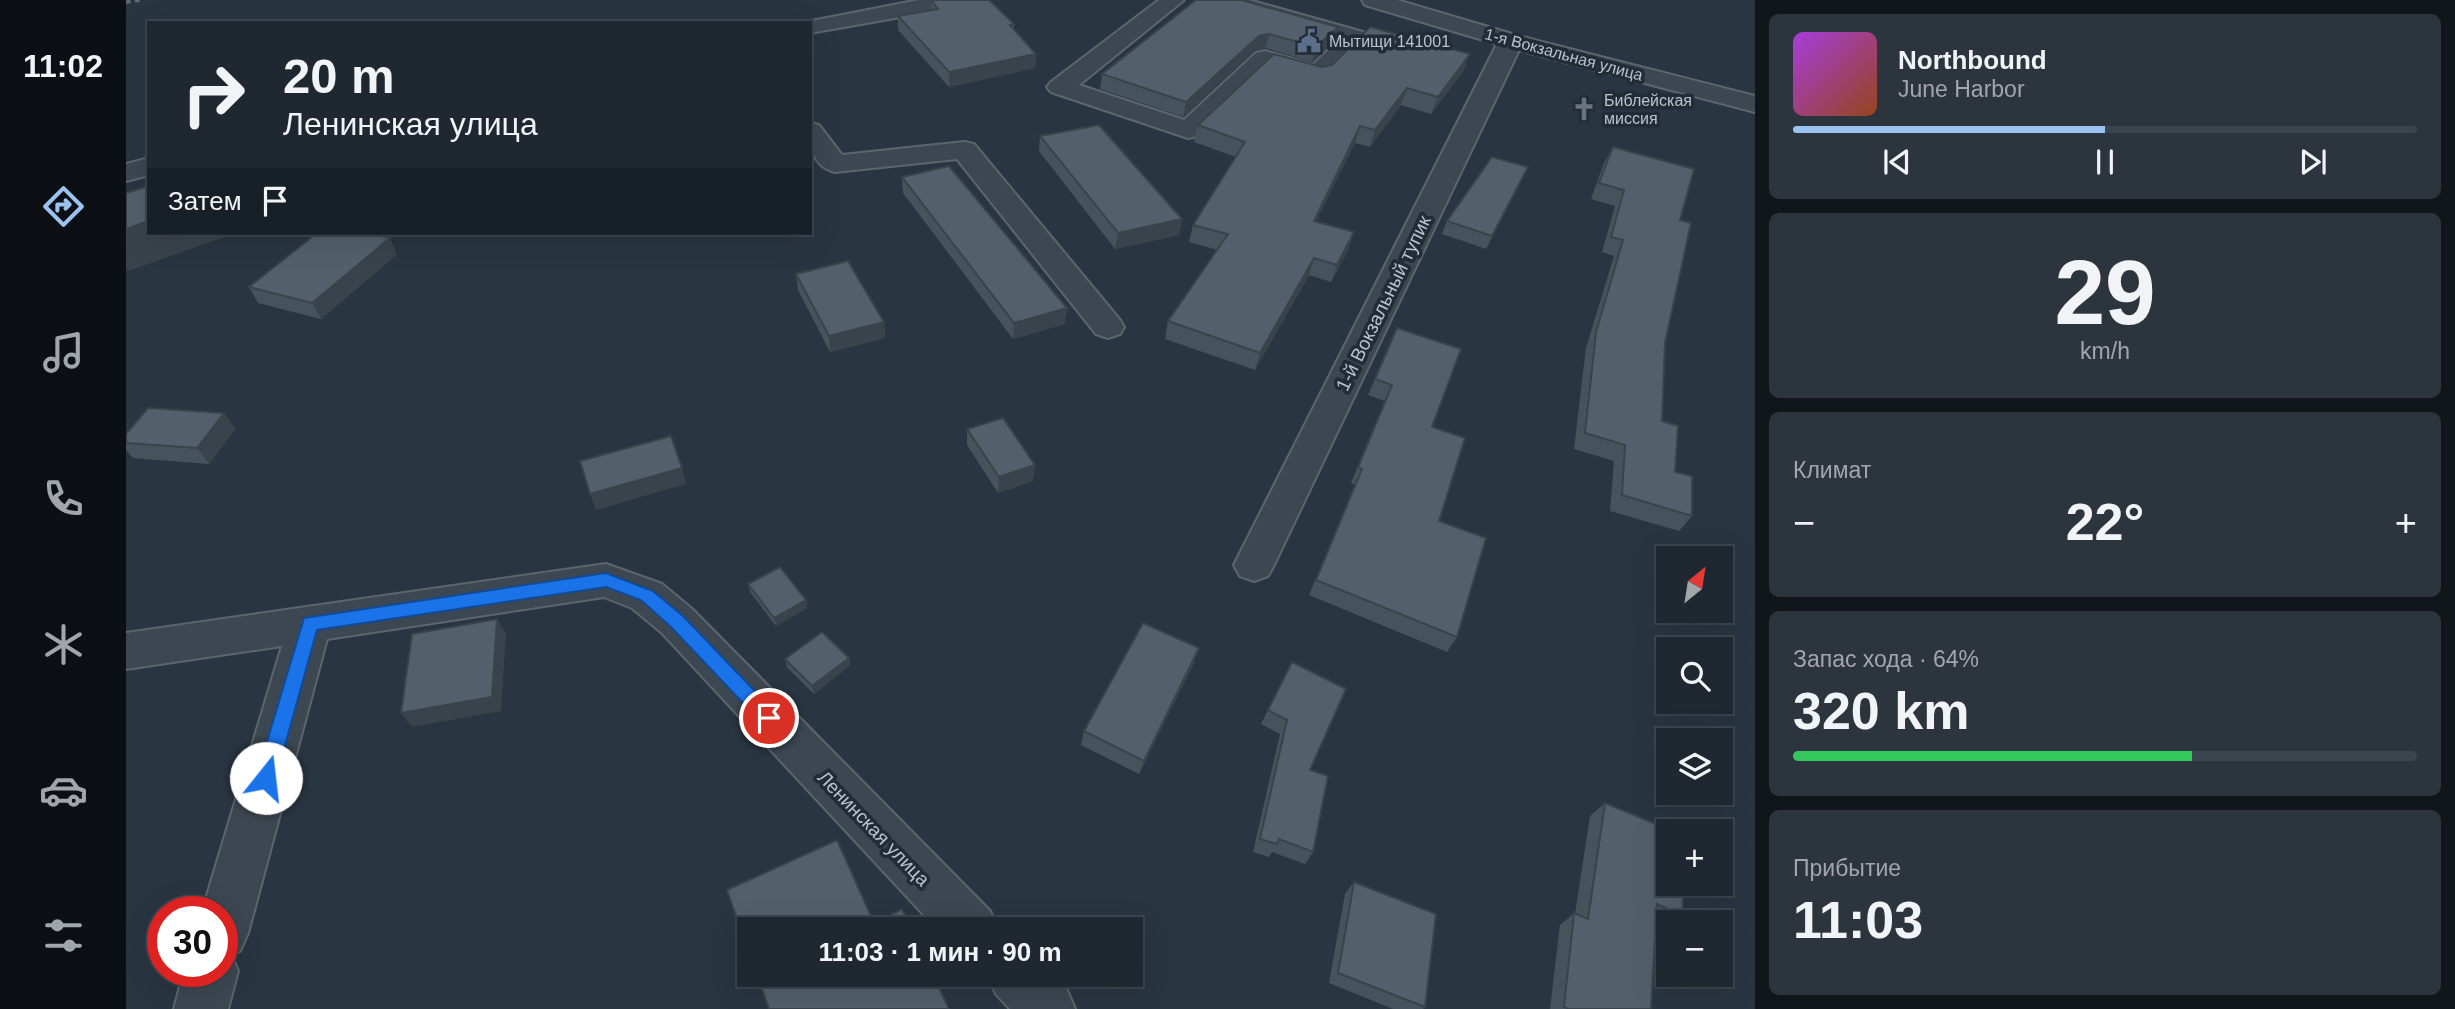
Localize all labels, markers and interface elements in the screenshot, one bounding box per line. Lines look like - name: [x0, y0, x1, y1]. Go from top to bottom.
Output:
- street label: 1-я Вокзальная улица: [1483, 25, 1645, 84]
- public building icon: Мытищи 141001: [1295, 27, 1323, 55]
- place label: Мытищи 141001: [1329, 33, 1450, 50]
- text: Northbound: [1898, 45, 2047, 75]
- text: 11:02: [23, 48, 103, 84]
- icon: right: [168, 49, 259, 140]
- text: 20 m: [283, 49, 395, 103]
- text: June Harbor: [1898, 76, 2025, 102]
- place label: Библейская миссия: [1604, 92, 1692, 127]
- church icon: Библейская миссия: [1570, 95, 1598, 123]
- text: Ленинская улица: [283, 106, 538, 142]
- icon: previous: [1878, 143, 1916, 181]
- icon: pause: [2086, 143, 2124, 181]
- icon: next: [2294, 143, 2332, 181]
- icon: directions: [39, 182, 88, 231]
- icon: arrive: [256, 182, 294, 220]
- text: Затем: [168, 186, 242, 216]
- street label: 1-й Вокзальный тупик: [1332, 212, 1435, 394]
- text: 29: [2054, 242, 2156, 343]
- icon: music: [39, 328, 88, 377]
- text: km/h: [2080, 338, 2130, 364]
- text: Климат: [1793, 457, 1871, 483]
- icon: phone: [39, 474, 88, 523]
- text: 22°: [2066, 493, 2144, 551]
- text: −: [1793, 502, 1815, 544]
- text: +: [2395, 502, 2417, 544]
- north arrow: [1656, 546, 1732, 623]
- map controls: [1656, 546, 1733, 987]
- icon: climate: [39, 620, 88, 669]
- button: search: [1656, 637, 1733, 714]
- text: Запас хода · 64%: [1793, 646, 1979, 672]
- text: 320 km: [1793, 682, 1969, 740]
- pin: [739, 688, 799, 748]
- icon: arrive: [750, 699, 788, 737]
- button: layers: [1656, 728, 1733, 805]
- position arrow: [229, 741, 303, 815]
- icon: car: [39, 766, 88, 815]
- street label: Ленинская улица: [814, 767, 934, 890]
- button: +: [1656, 819, 1733, 896]
- text: Прибытие: [1793, 855, 1901, 881]
- text: 11:03: [1793, 891, 1923, 949]
- speed limit sign: 30: [147, 896, 238, 987]
- button: −: [1656, 910, 1733, 987]
- icon: filters: [39, 911, 88, 960]
- text: 11:03 · 1 мин · 90 m: [818, 937, 1062, 967]

